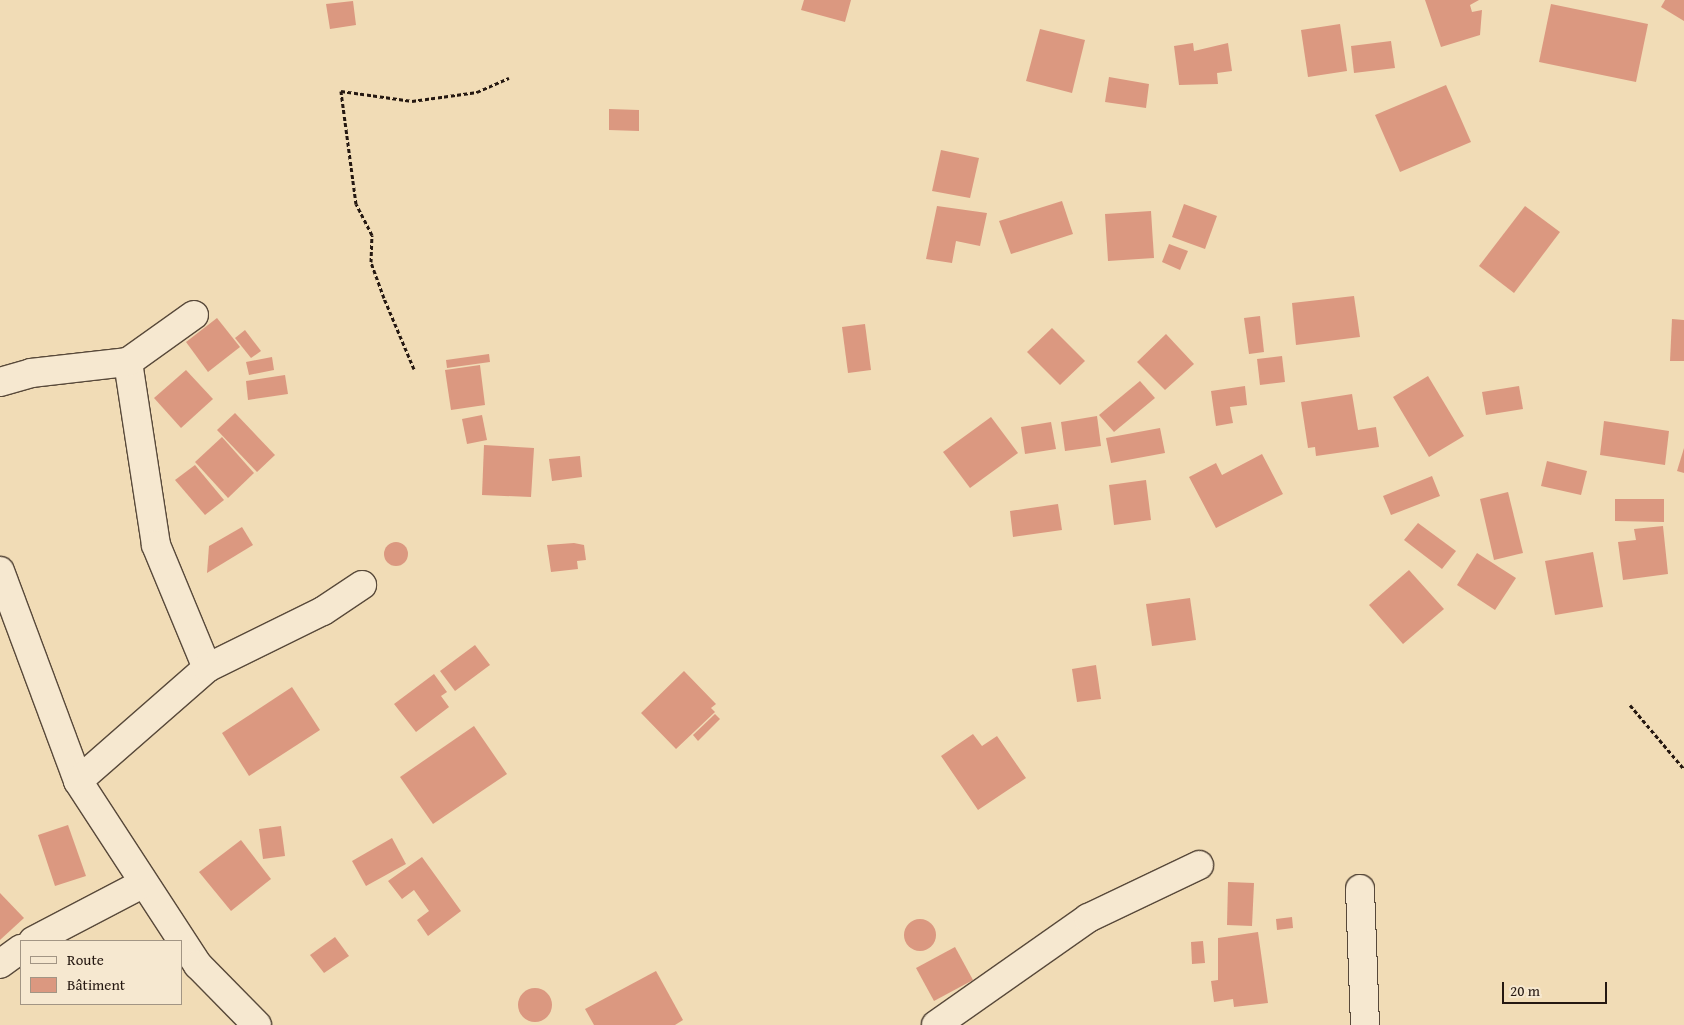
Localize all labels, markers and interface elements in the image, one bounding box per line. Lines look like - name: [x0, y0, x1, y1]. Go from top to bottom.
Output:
- legend: [20, 940, 182, 1005]
- text: Route: [67, 949, 104, 970]
- scale bar: [1504, 972, 1609, 1004]
- text: Bâtiment: [67, 974, 125, 995]
- text: 20 m: [1510, 980, 1540, 1001]

